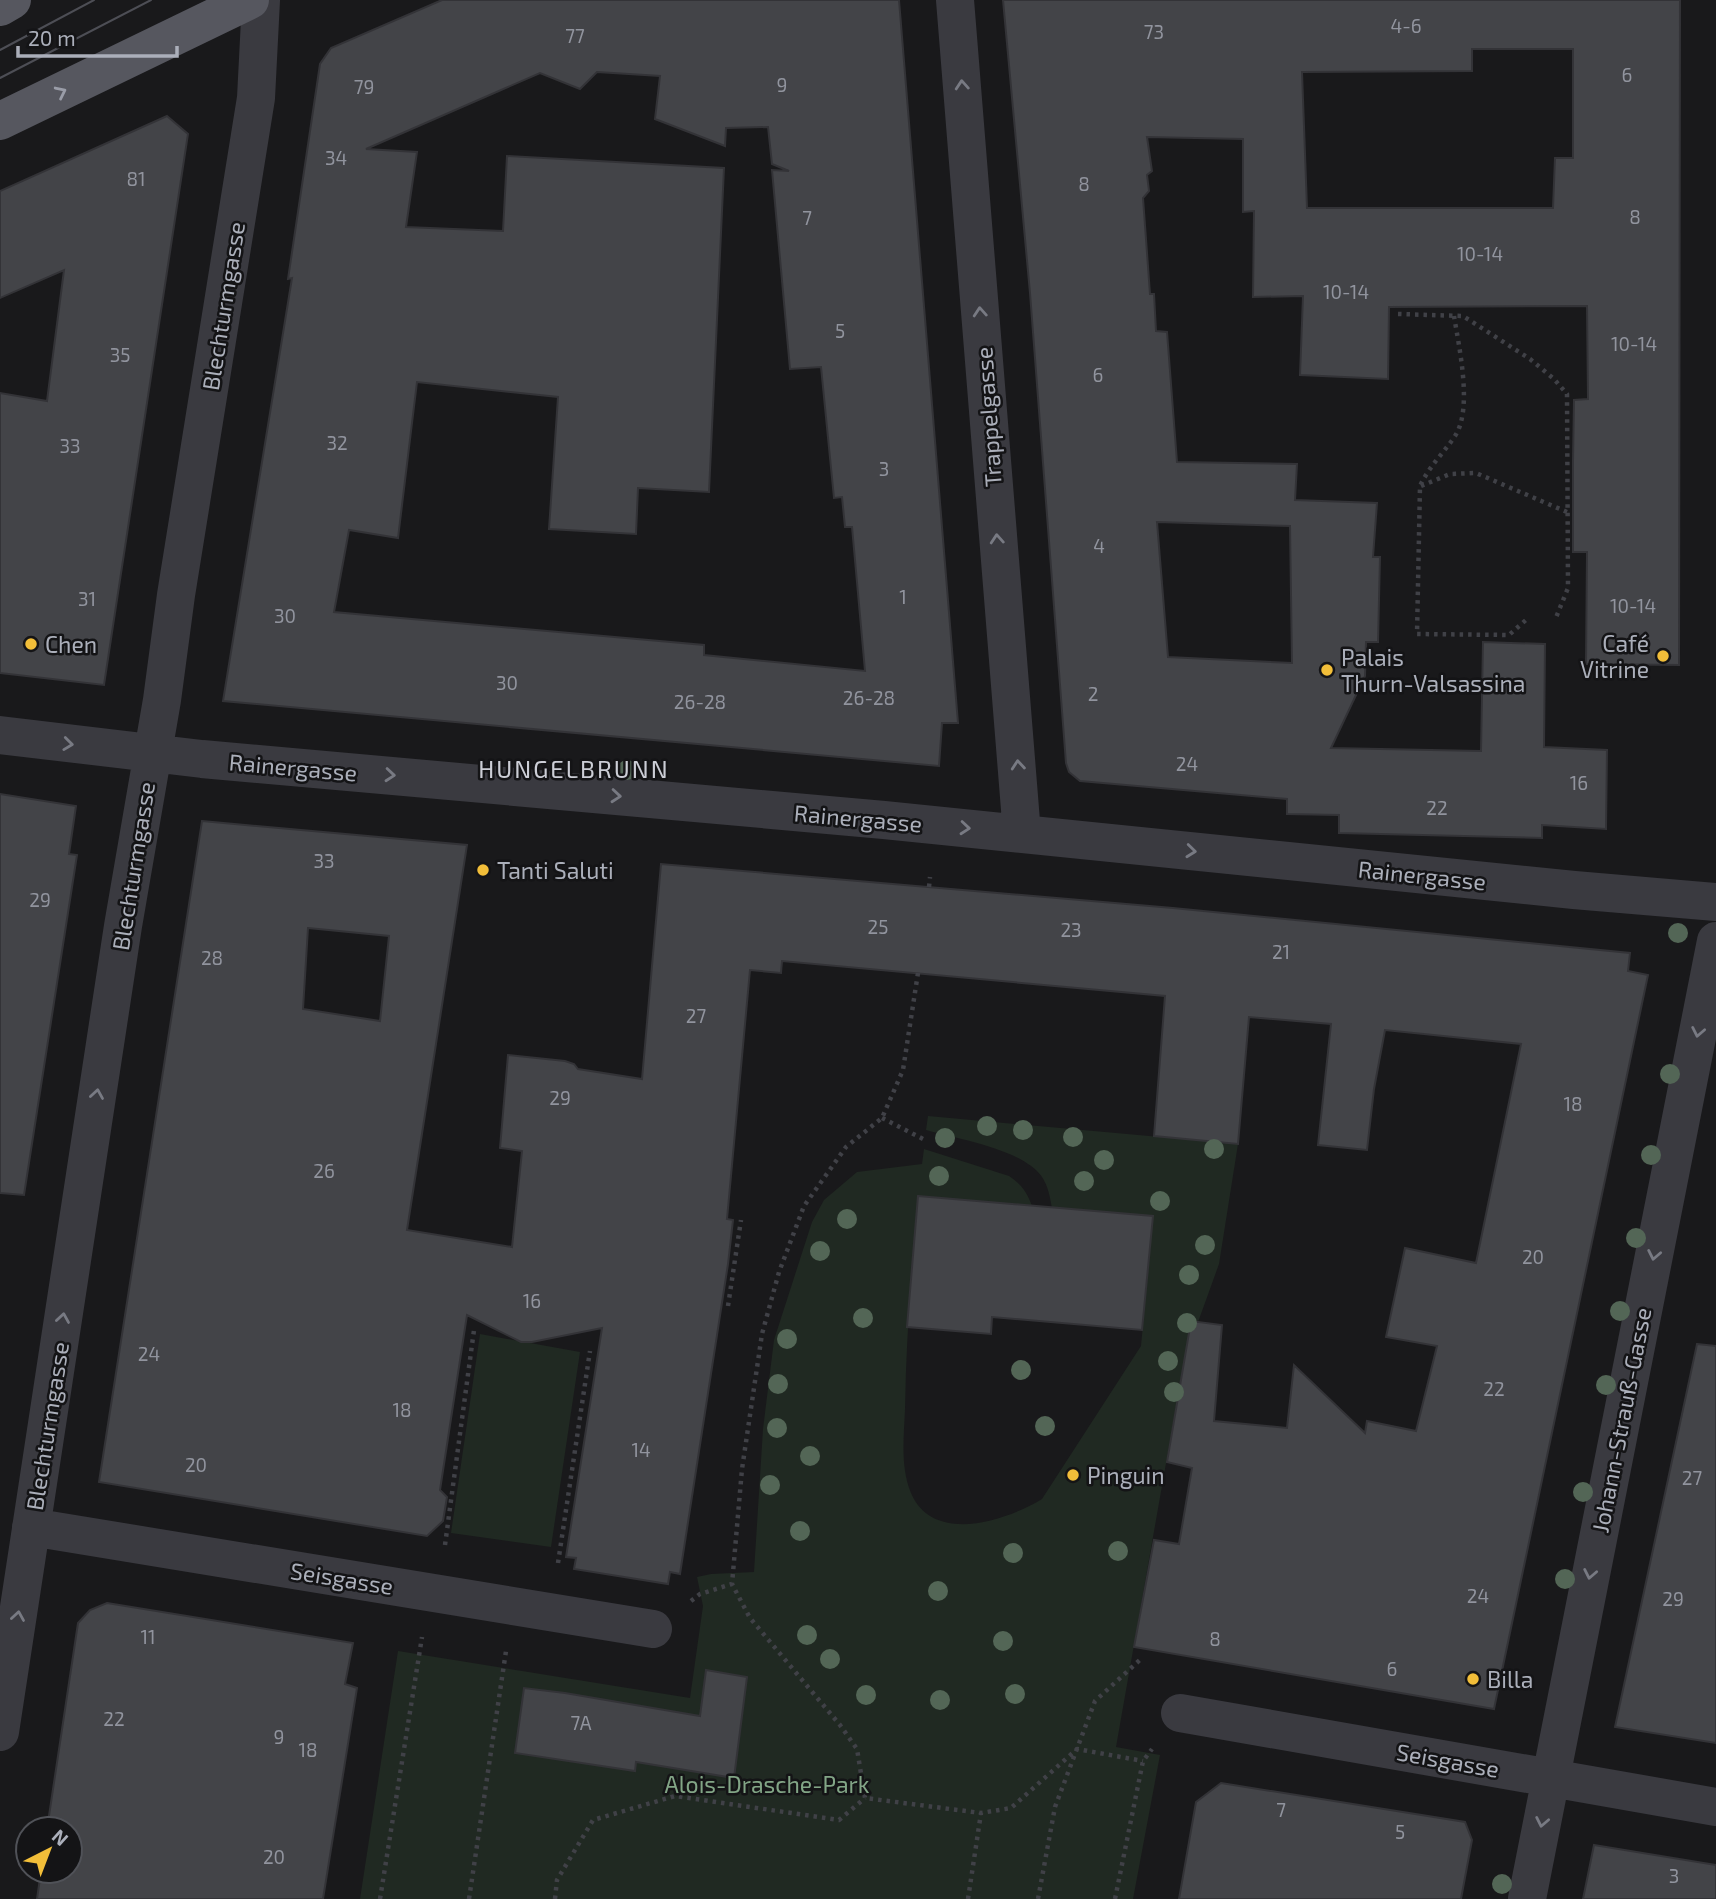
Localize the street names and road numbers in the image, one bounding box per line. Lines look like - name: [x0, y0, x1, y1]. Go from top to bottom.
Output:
- street label: Blechturmgasse: [196, 220, 250, 392]
- street label: Trappelgasse: [969, 346, 1007, 488]
- street label: Rainergasse: [228, 747, 358, 787]
- street label: Blechturmgasse: [106, 780, 160, 952]
- street label: Rainergasse: [793, 798, 923, 838]
- street label: Rainergasse: [1357, 854, 1487, 896]
- street label: Johann-Strauß-Gasse: [1585, 1305, 1657, 1535]
- street label: Blechturmgasse: [20, 1340, 74, 1512]
- street label: Seisgasse: [289, 1556, 395, 1600]
- street label: Seisgasse: [1394, 1737, 1502, 1783]

